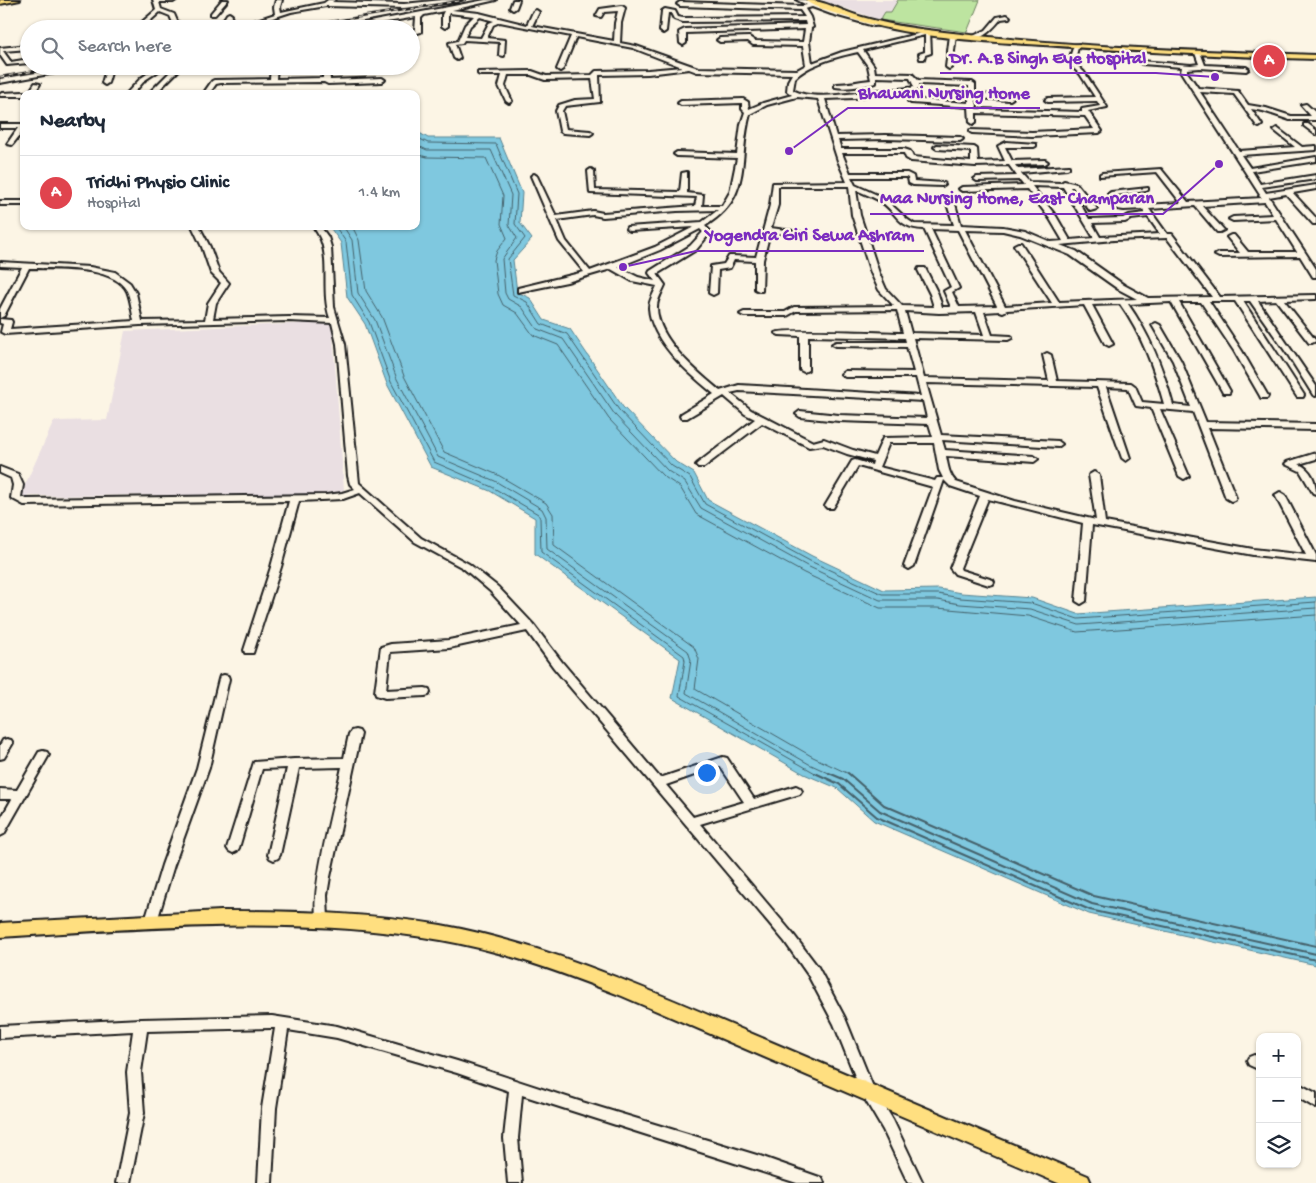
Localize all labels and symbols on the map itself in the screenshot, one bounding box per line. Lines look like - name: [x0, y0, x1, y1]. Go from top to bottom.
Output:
- callout: Dr. A.B Singh Eye Hospital: [940, 40, 1156, 73]
- pin: A: [1253, 42, 1285, 80]
- text: Dr. A.B Singh Eye Hospital: [948, 49, 1146, 70]
- callout: Bhawani Nursing Home: [848, 75, 1040, 108]
- text: Bhawani Nursing Home: [857, 84, 1030, 105]
- callout: Maa Nursing Home, East Champaran: [870, 181, 1163, 214]
- text: Maa Nursing Home, East Champaran: [880, 189, 1154, 210]
- callout: Yogendra Giri Sewa Ashram: [696, 218, 924, 251]
- text: Yogendra Giri Sewa Ashram: [704, 226, 915, 247]
- your location: [694, 760, 720, 786]

